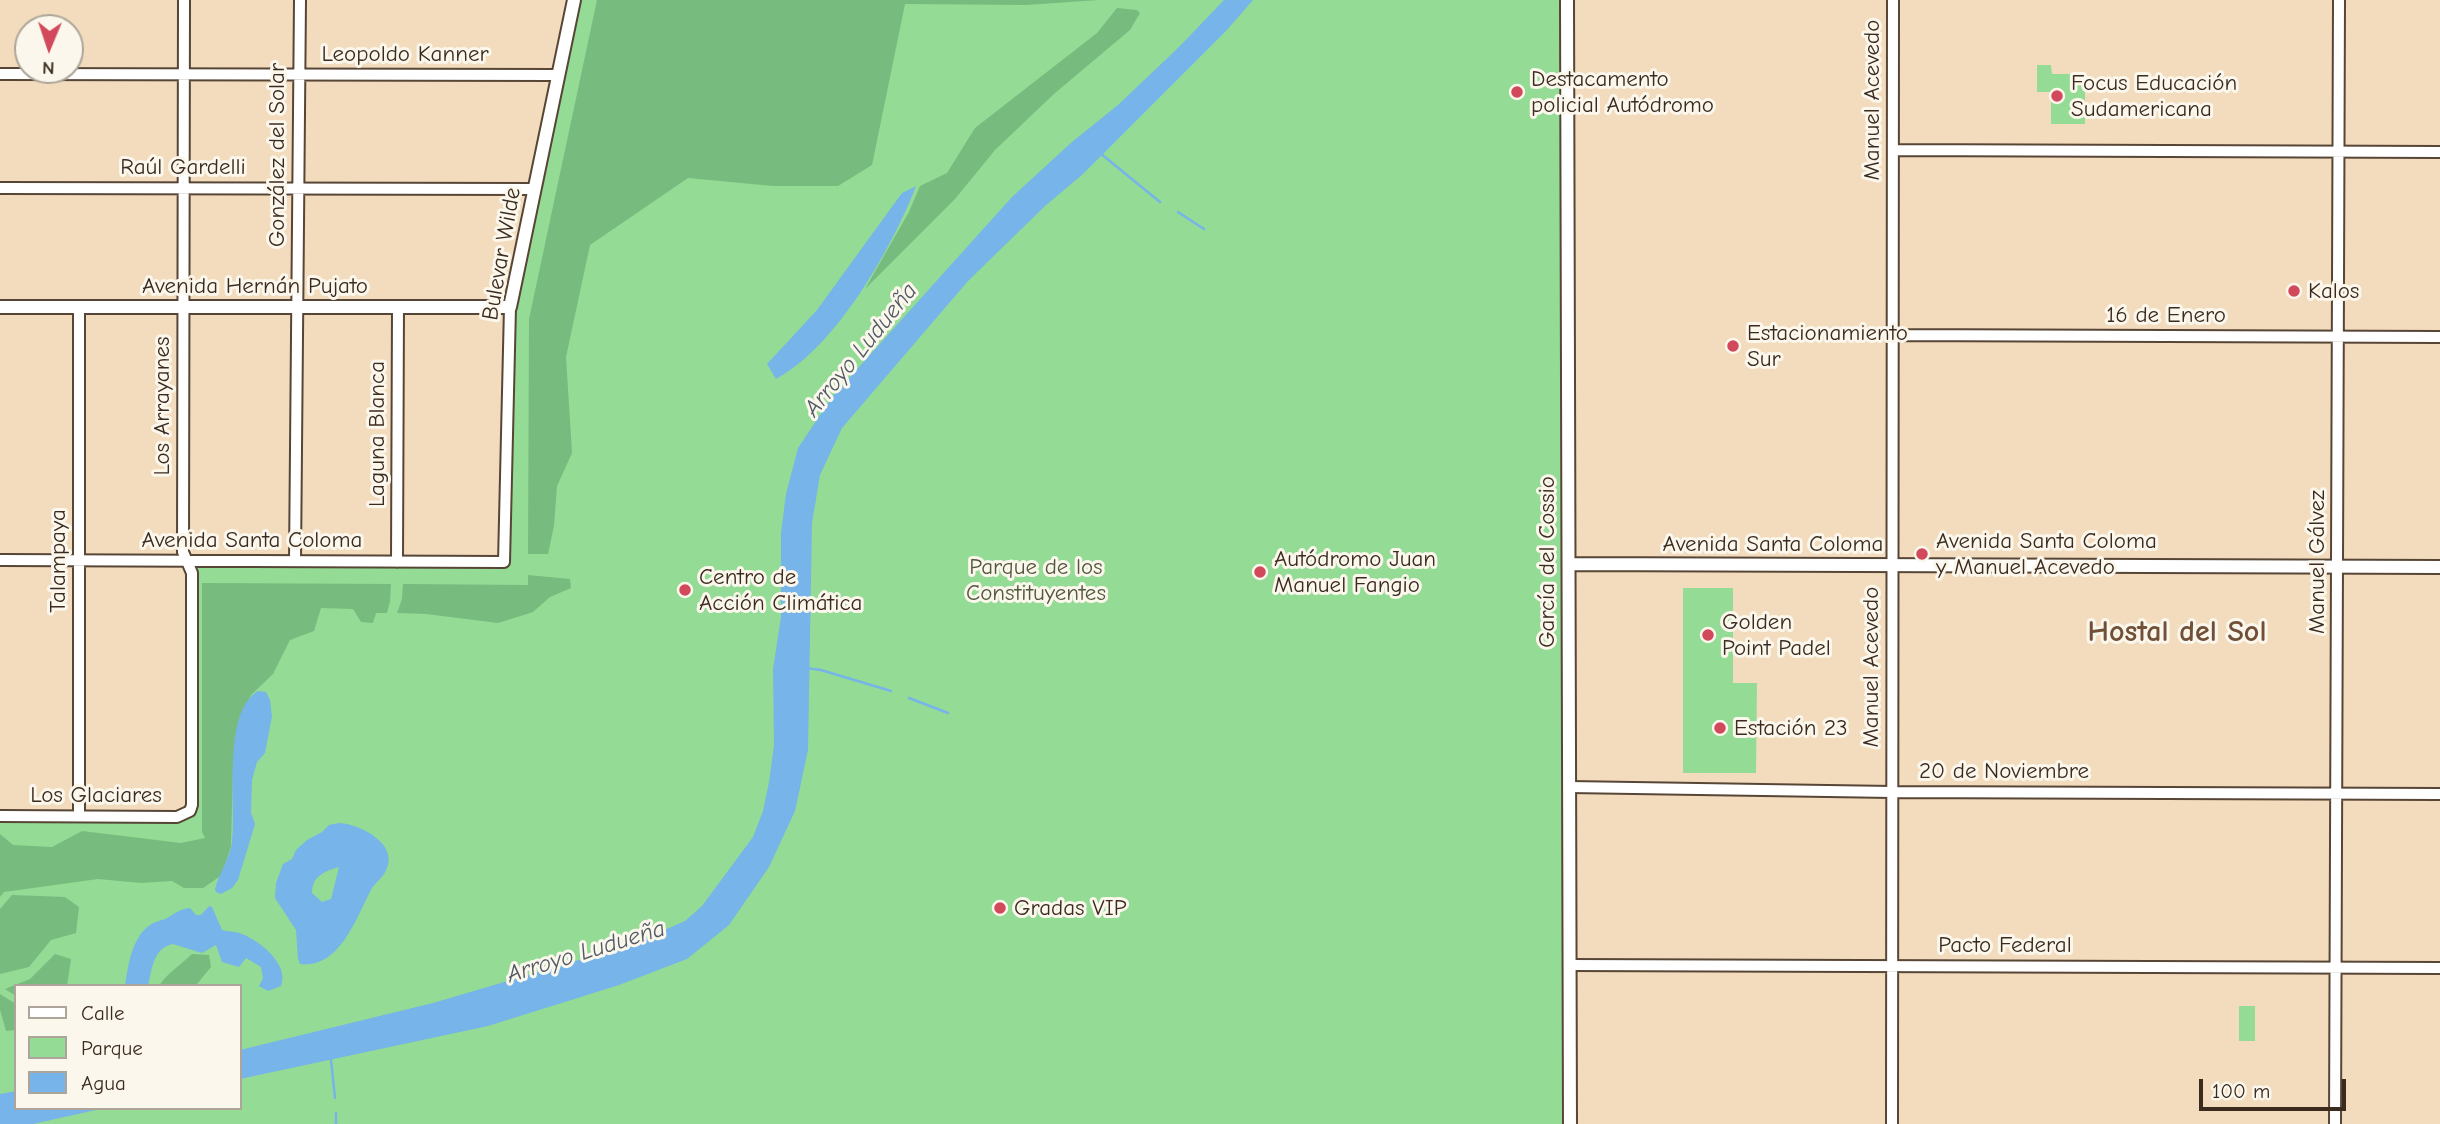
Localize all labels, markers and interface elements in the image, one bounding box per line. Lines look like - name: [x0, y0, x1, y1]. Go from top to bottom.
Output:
- north arrow: [14, 14, 84, 84]
- street label: Manuel Acevedo: [1858, 20, 1886, 180]
- street label: Leopoldo Kanner: [321, 40, 489, 68]
- text: N: [42, 57, 55, 79]
- street label: González del Solar: [263, 63, 291, 247]
- place label: Destacamento policial Autódromo: [1531, 65, 1714, 119]
- place label: Focus Educación Sudamericana: [2071, 69, 2237, 123]
- marker: Destacamento policial Autódromo: [1509, 84, 1525, 100]
- marker: Focus Educación Sudamericana: [2049, 88, 2065, 104]
- street label: Raúl Gardelli: [120, 153, 246, 181]
- street label: Bulevar Wilde: [477, 185, 527, 323]
- street label: Avenida Hernán Pujato: [142, 272, 368, 300]
- water label: Arroyo Ludueña: [798, 277, 924, 423]
- place label: Kalos: [2308, 277, 2359, 305]
- marker: Kalos: [2286, 283, 2302, 299]
- street label: 16 de Enero: [2106, 301, 2226, 329]
- place label: Estacionamiento Sur: [1747, 319, 1908, 373]
- street label: Los Arrayanes: [148, 336, 176, 476]
- marker: Estacionamiento Sur: [1725, 338, 1741, 354]
- street label: Laguna Blanca: [363, 361, 391, 507]
- street label: García del Cossio: [1533, 476, 1561, 648]
- street label: Manuel Gálvez: [2303, 490, 2331, 634]
- street label: Talampaya: [44, 509, 72, 613]
- street label: Avenida Santa Coloma: [142, 526, 362, 554]
- place label: Avenida Santa Coloma y Manuel Acevedo: [1936, 527, 2157, 581]
- street label: Avenida Santa Coloma: [1663, 530, 1883, 558]
- place label: Autódromo Juan Manuel Fangio: [1274, 545, 1436, 599]
- marker: Avenida Santa Coloma y Manuel Acevedo: [1914, 546, 1930, 562]
- park label: Parque de los Constituyentes: [966, 553, 1106, 607]
- place label: Centro de Acción Climática: [699, 563, 862, 617]
- marker: Autódromo Juan Manuel Fangio: [1252, 564, 1268, 580]
- marker: Centro de Acción Climática: [677, 582, 693, 598]
- street label: Manuel Acevedo: [1857, 587, 1885, 747]
- place label: Golden Point Padel: [1722, 608, 1831, 662]
- district label: Hostal del Sol: [2088, 615, 2266, 651]
- marker: Golden Point Padel: [1700, 627, 1716, 643]
- place label: Estación 23: [1734, 714, 1848, 742]
- marker: Estación 23: [1712, 720, 1728, 736]
- street label: 20 de Noviembre: [1919, 757, 2089, 785]
- street label: Los Glaciares: [30, 781, 162, 809]
- place label: Gradas VIP: [1014, 894, 1127, 922]
- marker: Gradas VIP: [992, 900, 1008, 916]
- water label: Arroyo Ludueña: [503, 914, 669, 990]
- street label: Pacto Federal: [1938, 931, 2072, 959]
- legend: [14, 984, 242, 1110]
- text: Calle: [81, 1001, 124, 1025]
- text: Parque: [81, 1036, 143, 1060]
- scale bar: [2202, 1064, 2349, 1108]
- text: Agua: [81, 1071, 126, 1095]
- text: 100 m: [2212, 1079, 2270, 1103]

